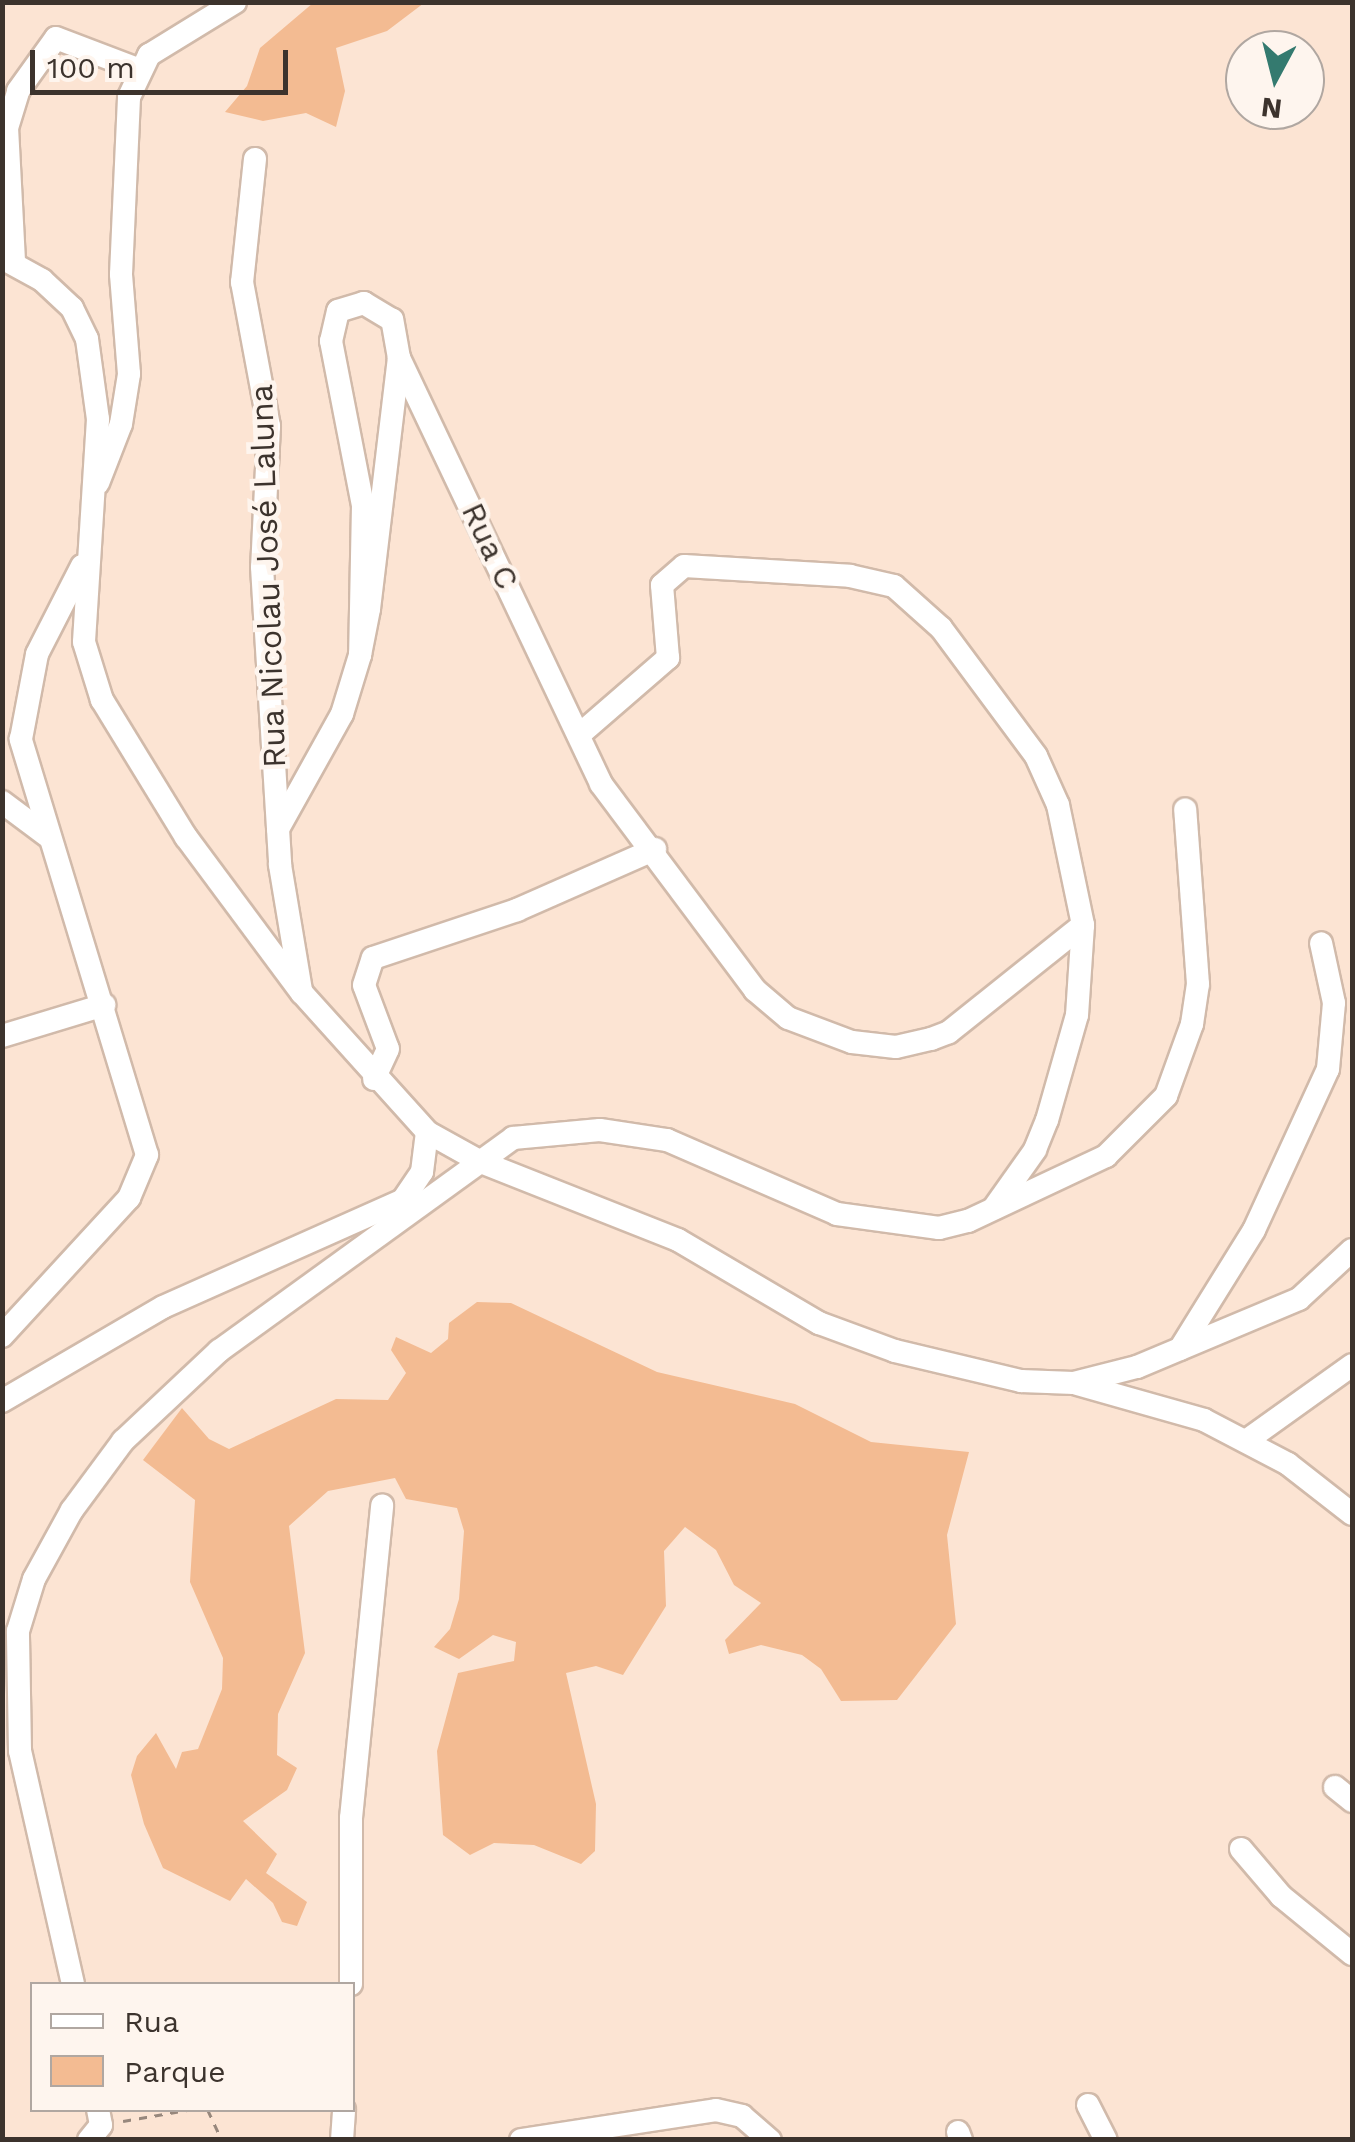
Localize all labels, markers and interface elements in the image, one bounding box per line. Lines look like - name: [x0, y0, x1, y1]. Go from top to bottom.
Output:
- scale bar: [35, 30, 292, 92]
- north arrow: [1225, 30, 1325, 130]
- text: 100 m: [47, 50, 135, 85]
- text: N: [1259, 91, 1284, 126]
- street label: Rua Nicolau José Laluna: [242, 383, 294, 769]
- street label: Rua C: [453, 496, 527, 596]
- legend: [30, 1982, 355, 2112]
- text: Rua: [124, 2004, 179, 2039]
- text: Parque: [124, 2054, 226, 2089]

